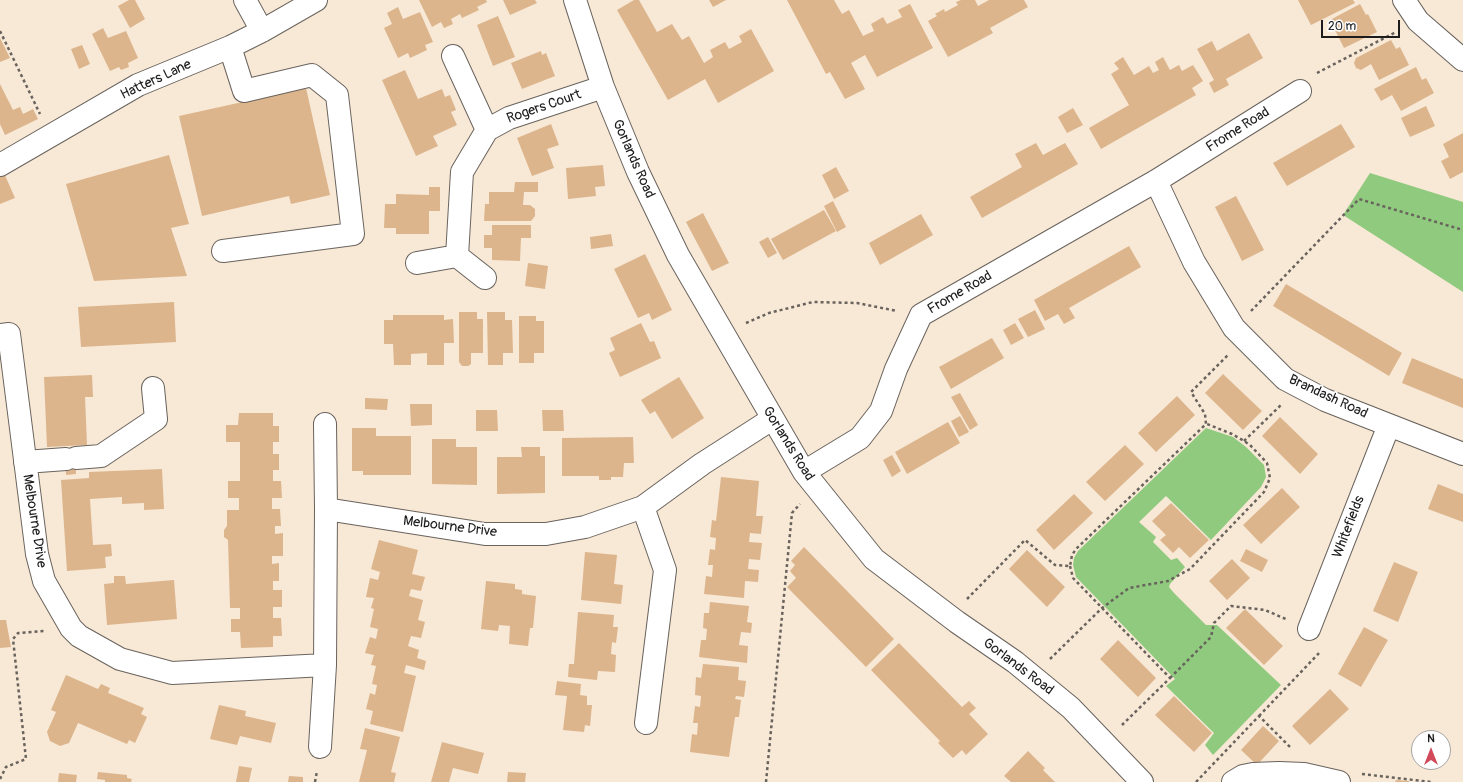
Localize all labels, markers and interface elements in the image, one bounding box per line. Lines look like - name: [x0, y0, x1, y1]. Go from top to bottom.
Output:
- scale bar: [1323, 12, 1402, 38]
- text: 20 m: [1328, 19, 1356, 34]
- street label: Hatters Lane: [118, 56, 194, 104]
- street label: Rogers Court: [505, 86, 583, 128]
- street label: Frome Road: [1203, 104, 1273, 156]
- street label: Gorlands Road: [608, 117, 658, 201]
- street label: Frome Road: [925, 268, 995, 318]
- street label: Brandash Road: [1286, 371, 1370, 423]
- street label: Gorlands Road: [759, 404, 817, 484]
- street label: Melbourne Drive: [18, 473, 50, 569]
- street label: Whitefields: [1329, 494, 1369, 560]
- street label: Melbourne Drive: [402, 513, 498, 541]
- street label: Gorlands Road: [979, 635, 1057, 699]
- north arrow: [1411, 730, 1451, 770]
- text: N: [1427, 732, 1435, 745]

